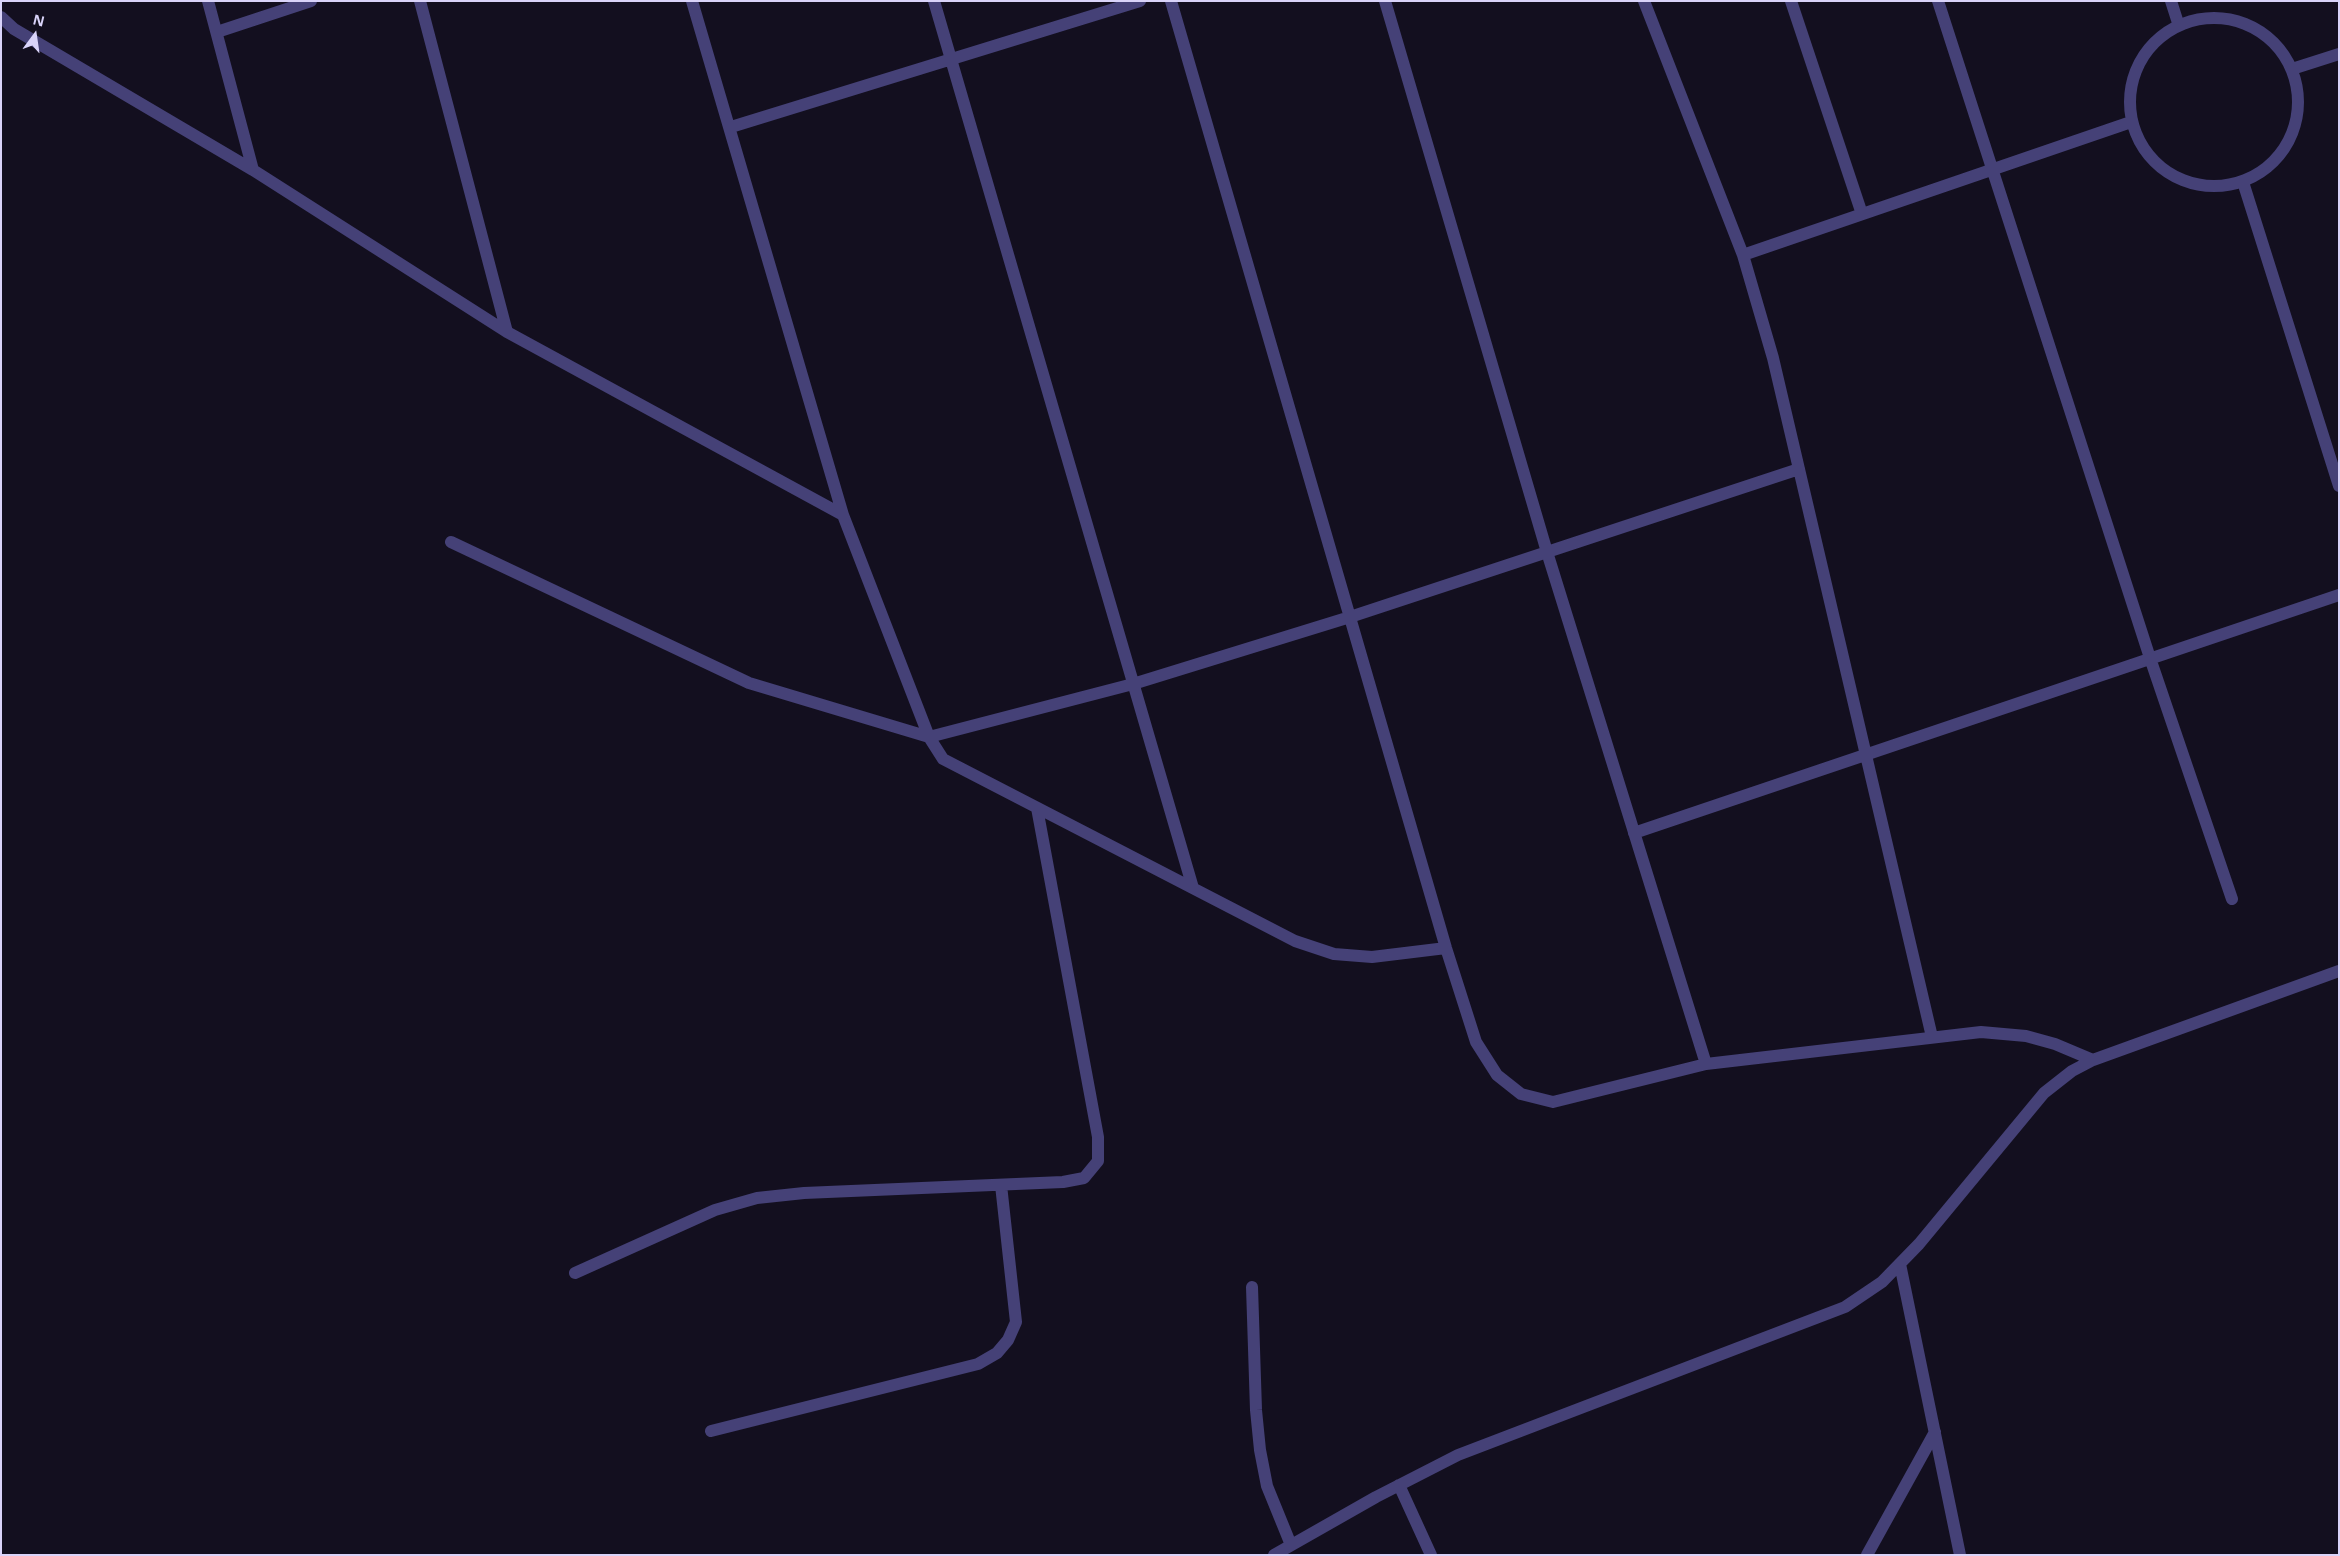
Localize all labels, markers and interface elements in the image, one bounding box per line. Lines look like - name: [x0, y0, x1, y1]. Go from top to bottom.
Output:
- text: N: [31, 9, 47, 31]
- north arrow: [10, 10, 60, 60]

